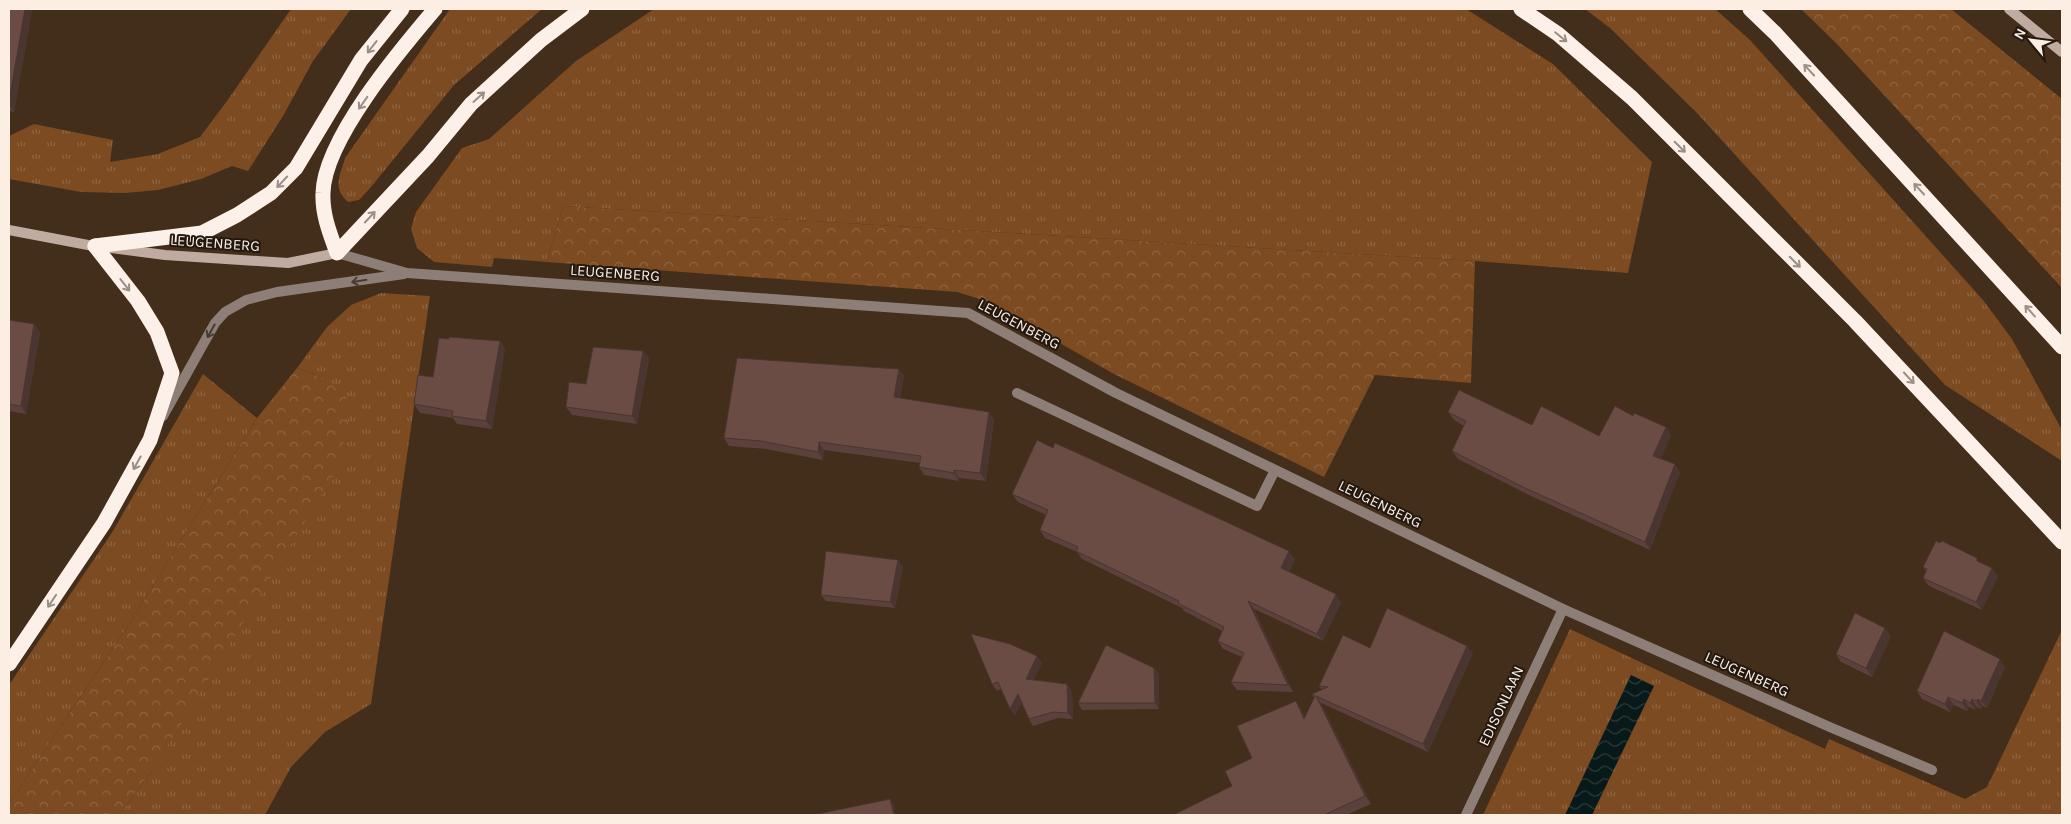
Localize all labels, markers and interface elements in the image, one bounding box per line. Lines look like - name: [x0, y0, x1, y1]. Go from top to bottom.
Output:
- north arrow: [2006, 15, 2056, 65]
- text: N: [2010, 25, 2030, 42]
- one-way arrow: [1554, 31, 1567, 42]
- one-way arrow: [366, 40, 377, 53]
- one-way arrow: [1803, 64, 1815, 76]
- one-way arrow: [473, 91, 486, 103]
- one-way arrow: [358, 96, 368, 110]
- one-way arrow: [1674, 141, 1686, 153]
- one-way arrow: [276, 176, 288, 188]
- one-way arrow: [1913, 183, 1925, 196]
- one-way arrow: [364, 211, 376, 224]
- street label: LEUGENBERG: [169, 231, 261, 255]
- one-way arrow: [1789, 256, 1802, 268]
- street label: LEUGENBERG: [569, 261, 661, 285]
- one-way arrow: [352, 276, 368, 286]
- one-way arrow: [120, 278, 131, 291]
- street label: LEUGENBERG: [975, 295, 1063, 353]
- one-way arrow: [2024, 305, 2035, 318]
- one-way arrow: [206, 323, 215, 338]
- one-way arrow: [1903, 372, 1915, 385]
- one-way arrow: [132, 455, 142, 470]
- street label: LEUGENBERG: [1336, 476, 1424, 532]
- one-way arrow: [46, 593, 56, 607]
- street label: LEUGENBERG: [1702, 647, 1792, 701]
- street label: EDISONLAAN: [1475, 663, 1527, 749]

